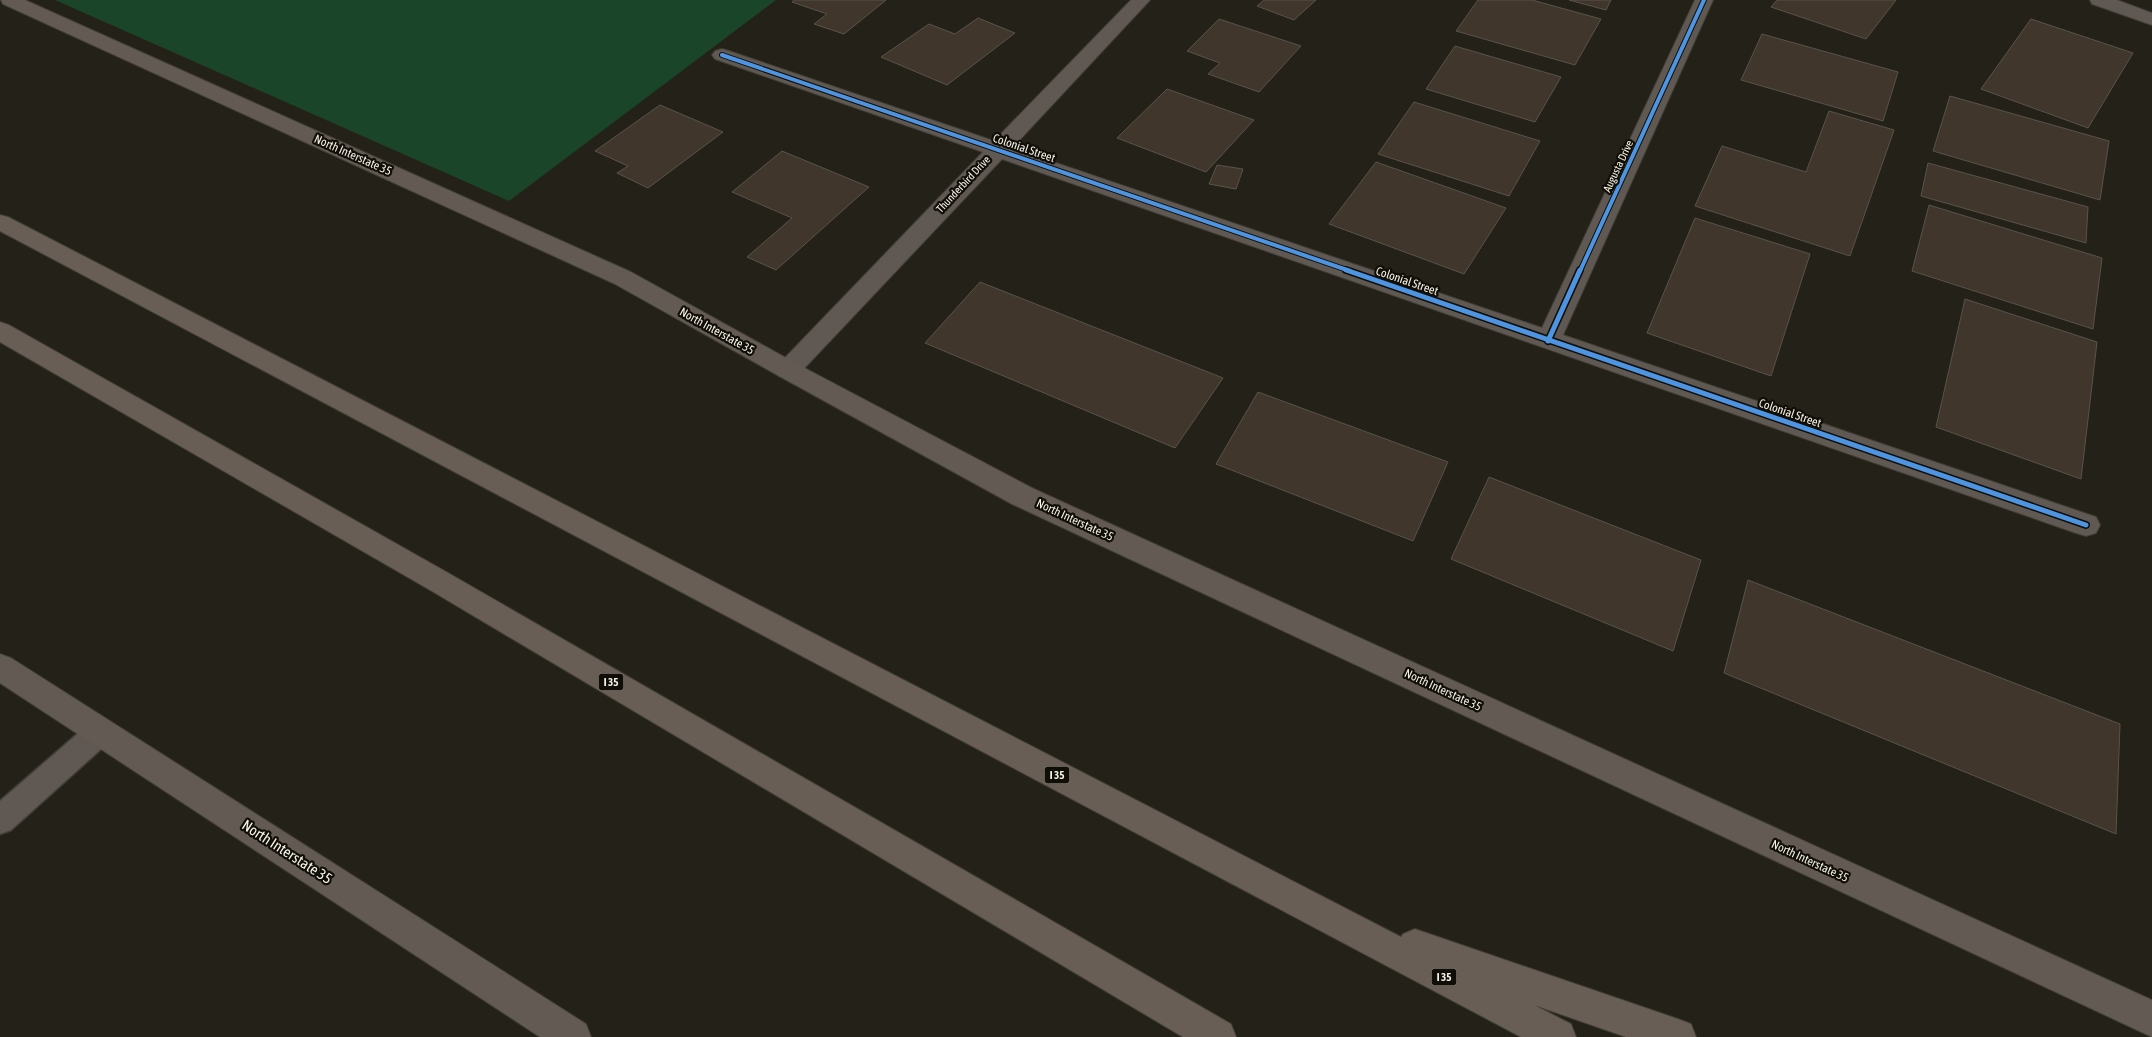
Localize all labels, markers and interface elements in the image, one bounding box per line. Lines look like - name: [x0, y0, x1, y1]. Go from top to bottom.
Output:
- street label: Colonial Street: [991, 131, 1058, 165]
- street label: North Interstate 35: [312, 132, 394, 178]
- street label: Augusta Drive: [1601, 138, 1635, 194]
- street label: Thunderbird Drive: [934, 153, 992, 215]
- street label: Colonial Street: [1374, 264, 1441, 298]
- street label: North Interstate 35: [677, 305, 757, 357]
- street label: Colonial Street: [1757, 396, 1824, 430]
- street label: North Interstate 35: [1034, 496, 1116, 544]
- street label: North Interstate 35: [1402, 666, 1484, 714]
- road number: I 35: [598, 674, 624, 690]
- road number: I 35: [1044, 766, 1070, 784]
- street label: North Interstate 35: [239, 816, 336, 887]
- street label: North Interstate 35: [1769, 837, 1851, 885]
- road number: I 35: [1432, 969, 1456, 986]

